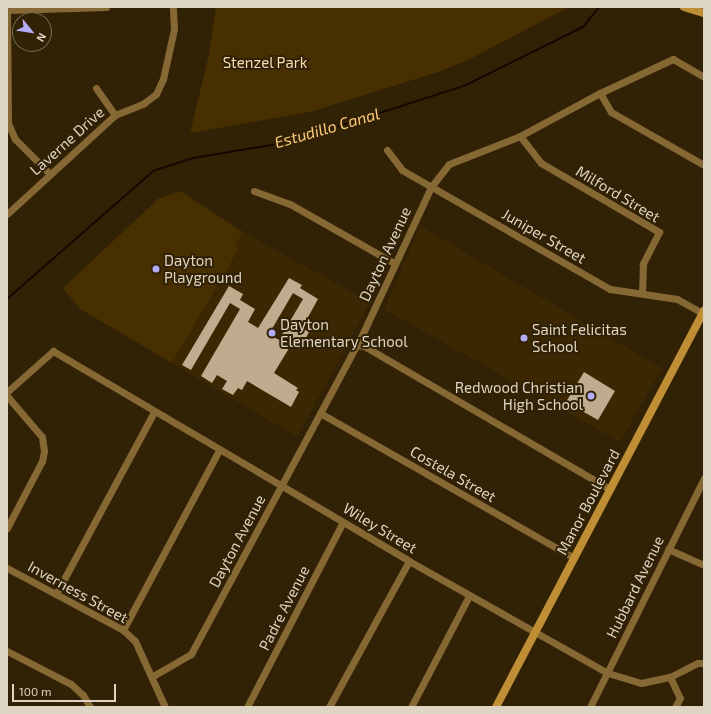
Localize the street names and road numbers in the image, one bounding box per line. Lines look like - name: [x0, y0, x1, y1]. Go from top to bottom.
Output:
- street label: Laverne Drive: [26, 103, 108, 179]
- street label: Milford Street: [573, 162, 663, 226]
- street label: Dayton Avenue: [355, 204, 415, 304]
- street label: Juniper Street: [499, 205, 589, 267]
- street label: Costela Street: [407, 442, 499, 506]
- street label: Manor Boulevard: [552, 446, 624, 558]
- street label: Dayton Avenue: [205, 491, 269, 591]
- street label: Wiley Street: [340, 499, 420, 557]
- street label: Hubbard Avenue: [602, 533, 668, 641]
- street label: Inverness Street: [25, 557, 131, 627]
- street label: Padre Avenue: [255, 562, 313, 654]

